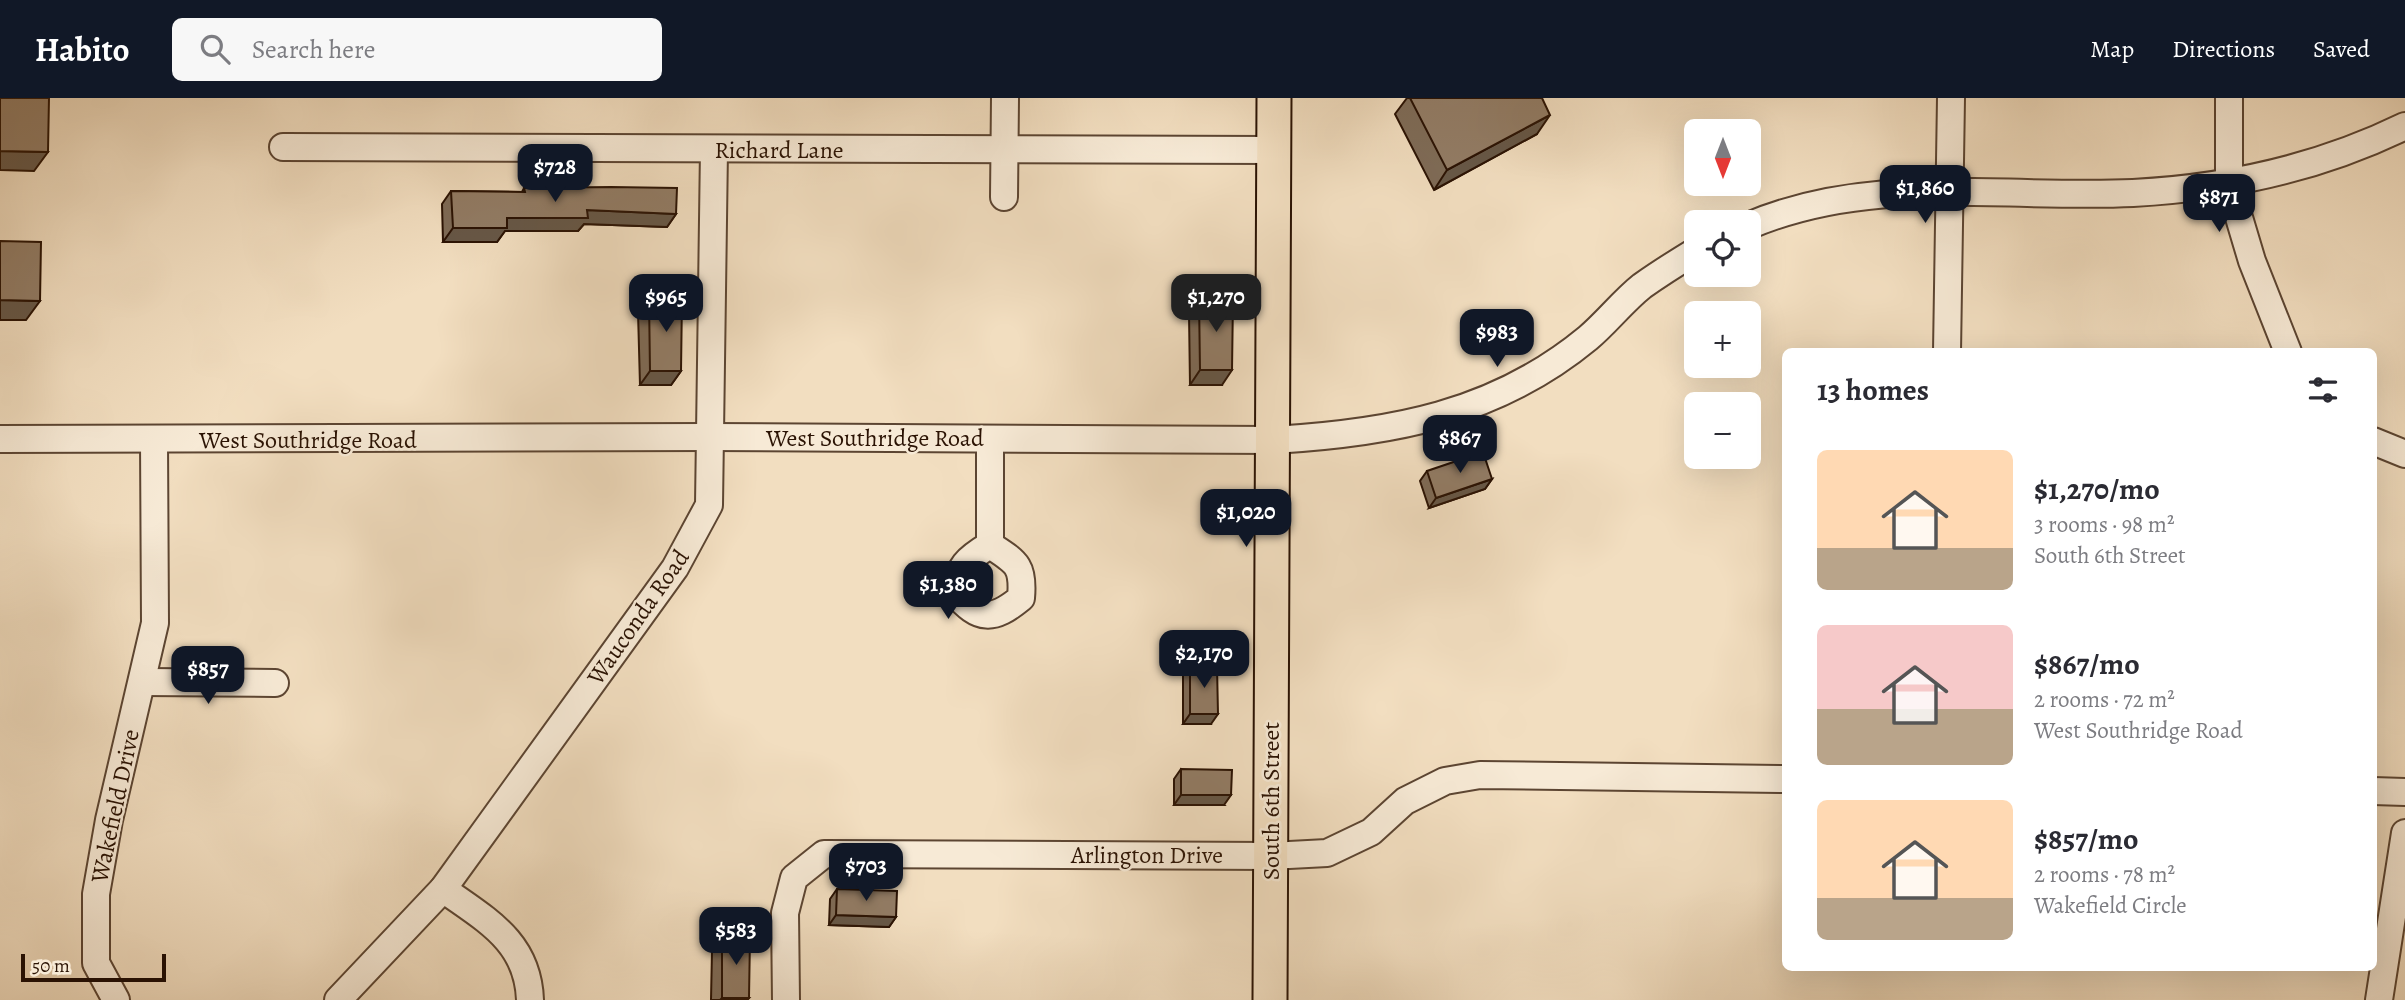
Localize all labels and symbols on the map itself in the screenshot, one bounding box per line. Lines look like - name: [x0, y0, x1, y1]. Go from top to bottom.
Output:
- north arrow: [1684, 119, 1760, 196]
- street label: Richard Lane: [714, 134, 844, 166]
- pin: $728: [514, 144, 596, 204]
- pin: $1,860: [1868, 166, 1982, 225]
- pin: $871: [2178, 174, 2260, 234]
- pin: $965: [625, 274, 707, 334]
- pin: $1,270: [1159, 274, 1273, 334]
- pin: $983: [1456, 310, 1538, 369]
- pin: $867: [1419, 416, 1501, 475]
- street label: West Southridge Road: [765, 422, 984, 454]
- street label: West Southridge Road: [198, 424, 417, 456]
- pin: $1,020: [1189, 490, 1303, 549]
- street label: Wauconda Road: [579, 543, 697, 692]
- pin: $1,380: [891, 561, 1005, 621]
- pin: $2,170: [1147, 630, 1261, 690]
- pin: $857: [167, 646, 249, 706]
- street label: South 6th Street: [1255, 722, 1287, 880]
- street label: Wakefield Drive: [83, 726, 147, 887]
- street label: Arlington Drive: [1070, 839, 1223, 871]
- pin: $703: [825, 844, 907, 903]
- pin: $583: [695, 908, 777, 967]
- scale bar: [21, 951, 166, 983]

